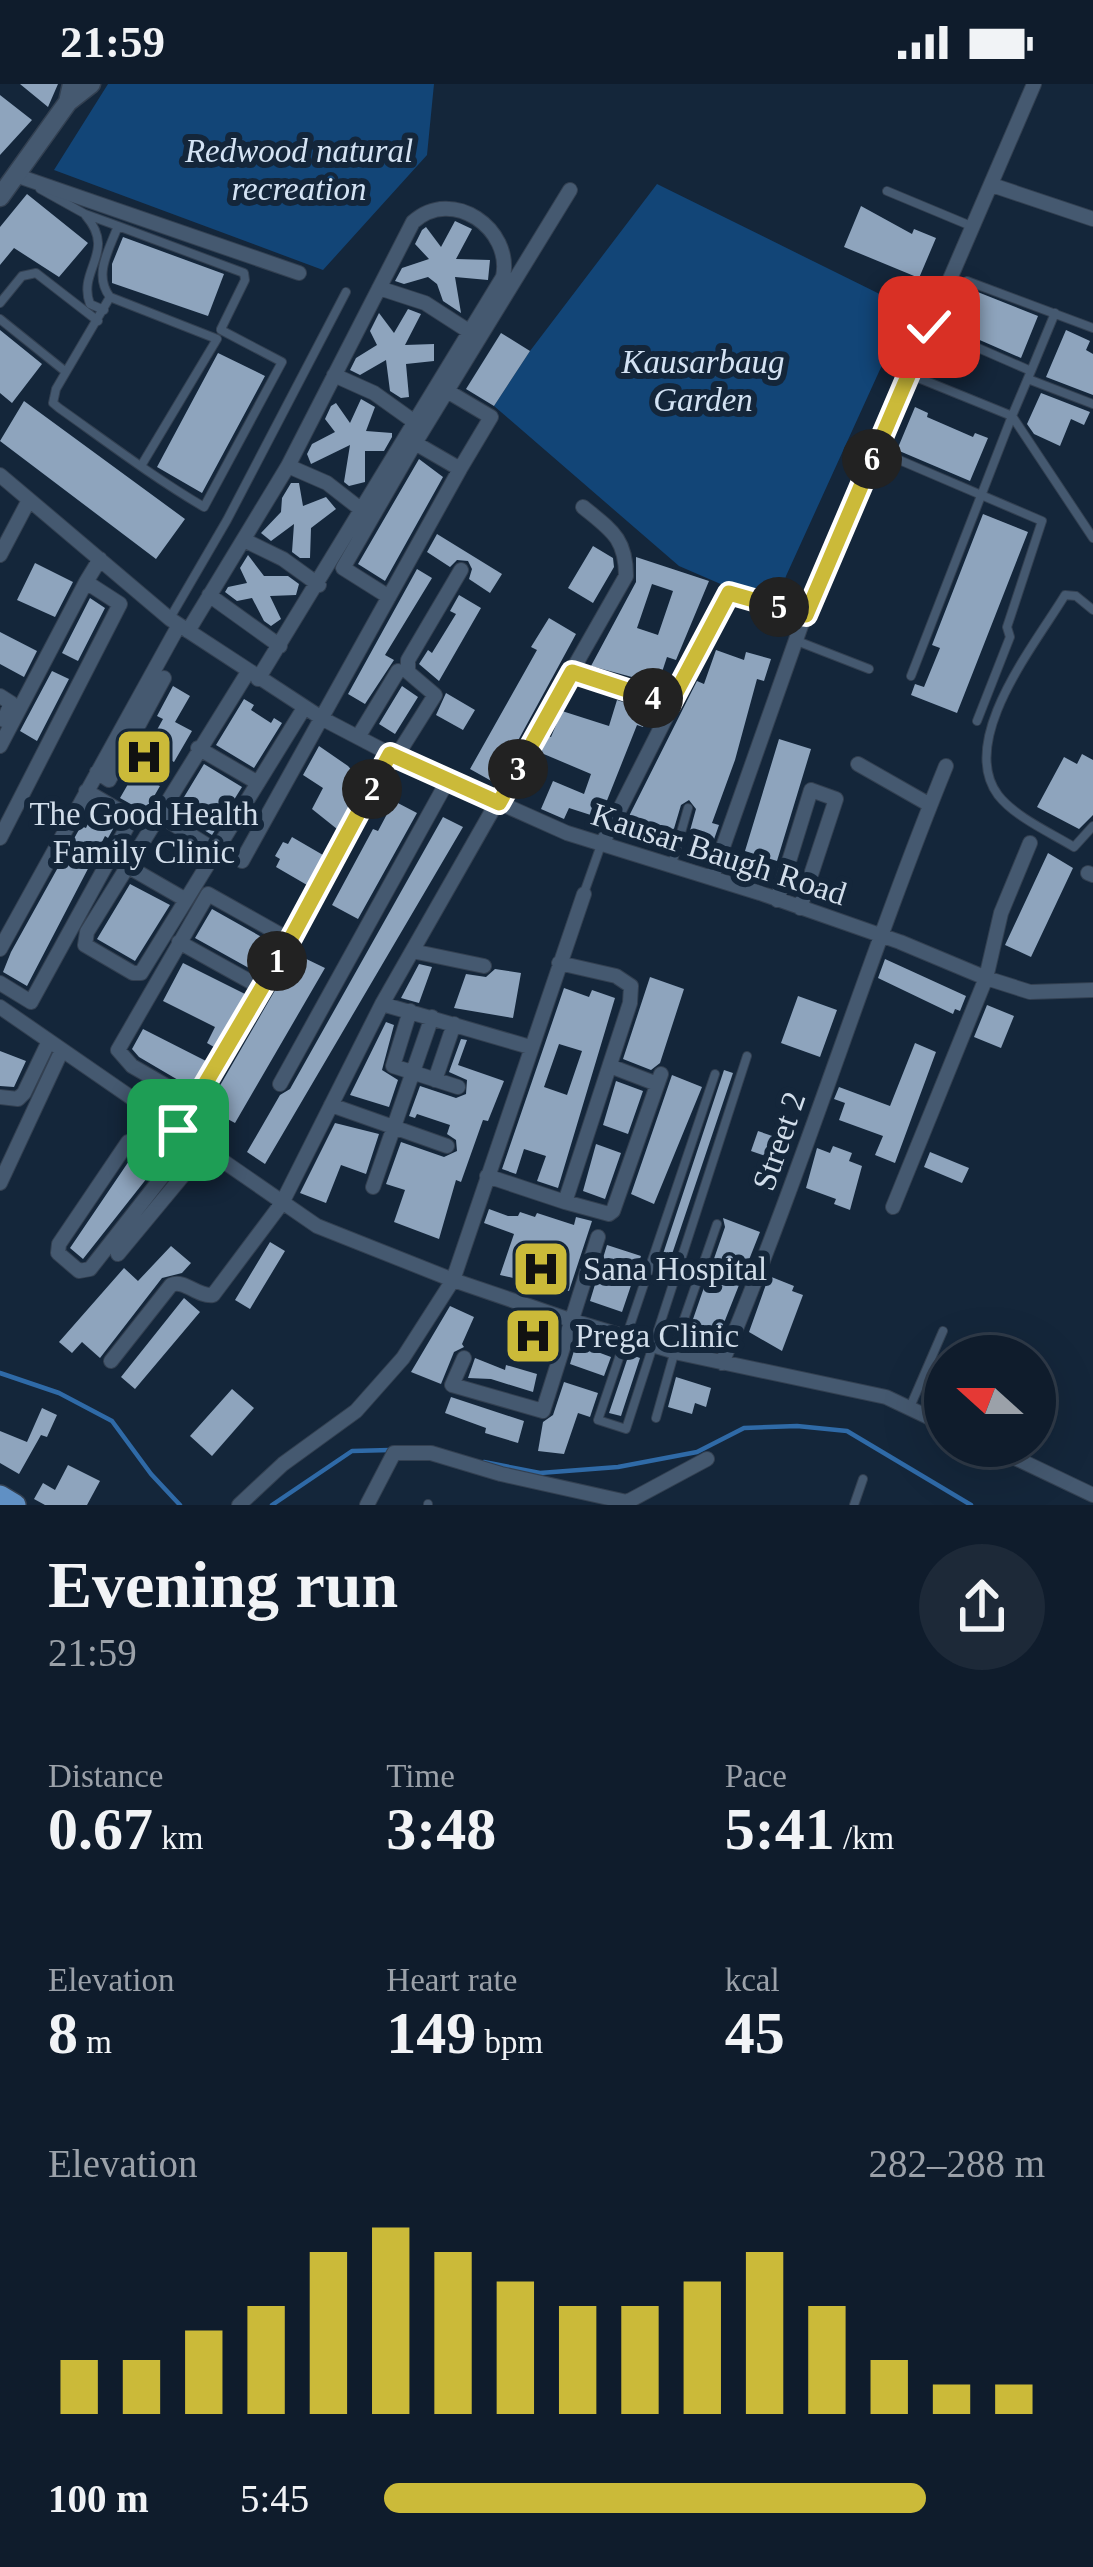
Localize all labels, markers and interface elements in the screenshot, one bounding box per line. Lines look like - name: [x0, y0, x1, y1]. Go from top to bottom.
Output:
- text: 21:59: [60, 17, 165, 67]
- park label: Redwood natural recreation: [184, 133, 413, 207]
- pin: [878, 276, 980, 378]
- icon: check: [896, 294, 962, 360]
- park label: Kausarbaug Garden: [620, 344, 785, 418]
- pin: 6: [842, 429, 902, 489]
- text: 6: [864, 441, 880, 477]
- pin: 5: [749, 577, 809, 637]
- text: 5: [771, 589, 787, 625]
- pin: 4: [623, 668, 683, 728]
- text: 4: [645, 680, 661, 716]
- hospital icon: The Good Health Family Clinic: [113, 726, 175, 788]
- pin: 3: [488, 739, 548, 799]
- text: 3: [510, 751, 526, 787]
- pin: 2: [342, 759, 402, 819]
- text: 2: [364, 771, 380, 807]
- place label: The Good Health Family Clinic: [29, 796, 259, 870]
- street label: Kausar Baugh Road: [587, 796, 851, 912]
- pin: 1: [247, 931, 307, 991]
- text: 1: [269, 943, 285, 979]
- pin: [127, 1079, 229, 1181]
- street label: Street 2: [745, 1087, 813, 1195]
- icon: arrive: [145, 1097, 211, 1163]
- hospital icon: Sana Hospital: [510, 1238, 572, 1300]
- place label: Sana Hospital: [583, 1251, 767, 1287]
- hospital icon: Prega Clinic: [502, 1305, 564, 1367]
- place label: Prega Clinic: [575, 1318, 739, 1354]
- north arrow: [924, 1335, 1056, 1467]
- map controls: [924, 1335, 1056, 1467]
- button: share: [919, 1544, 1045, 1670]
- text: Evening run: [48, 1548, 398, 1621]
- text: 21:59: [48, 1631, 137, 1674]
- text: Distance: [48, 1758, 163, 1794]
- text: Time: [386, 1758, 455, 1794]
- text: Pace: [725, 1758, 787, 1794]
- text: 0.67: [48, 1796, 153, 1862]
- text: 3:48: [386, 1796, 496, 1862]
- text: 5:41: [725, 1796, 835, 1862]
- text: km: [153, 1820, 203, 1856]
- text: /km: [835, 1820, 894, 1856]
- text: Elevation: [48, 1962, 174, 1998]
- text: Heart rate: [386, 1962, 517, 1998]
- text: kcal: [725, 1962, 780, 1998]
- text: 8: [48, 2000, 78, 2066]
- text: 149: [386, 2000, 476, 2066]
- text: 45: [725, 2000, 785, 2066]
- text: m: [78, 2024, 112, 2060]
- text: bpm: [476, 2024, 543, 2060]
- text: Elevation: [48, 2142, 197, 2185]
- text: 282–288 m: [868, 2142, 1045, 2185]
- text: 100 m: [48, 2477, 149, 2520]
- text: 5:45: [240, 2477, 309, 2520]

